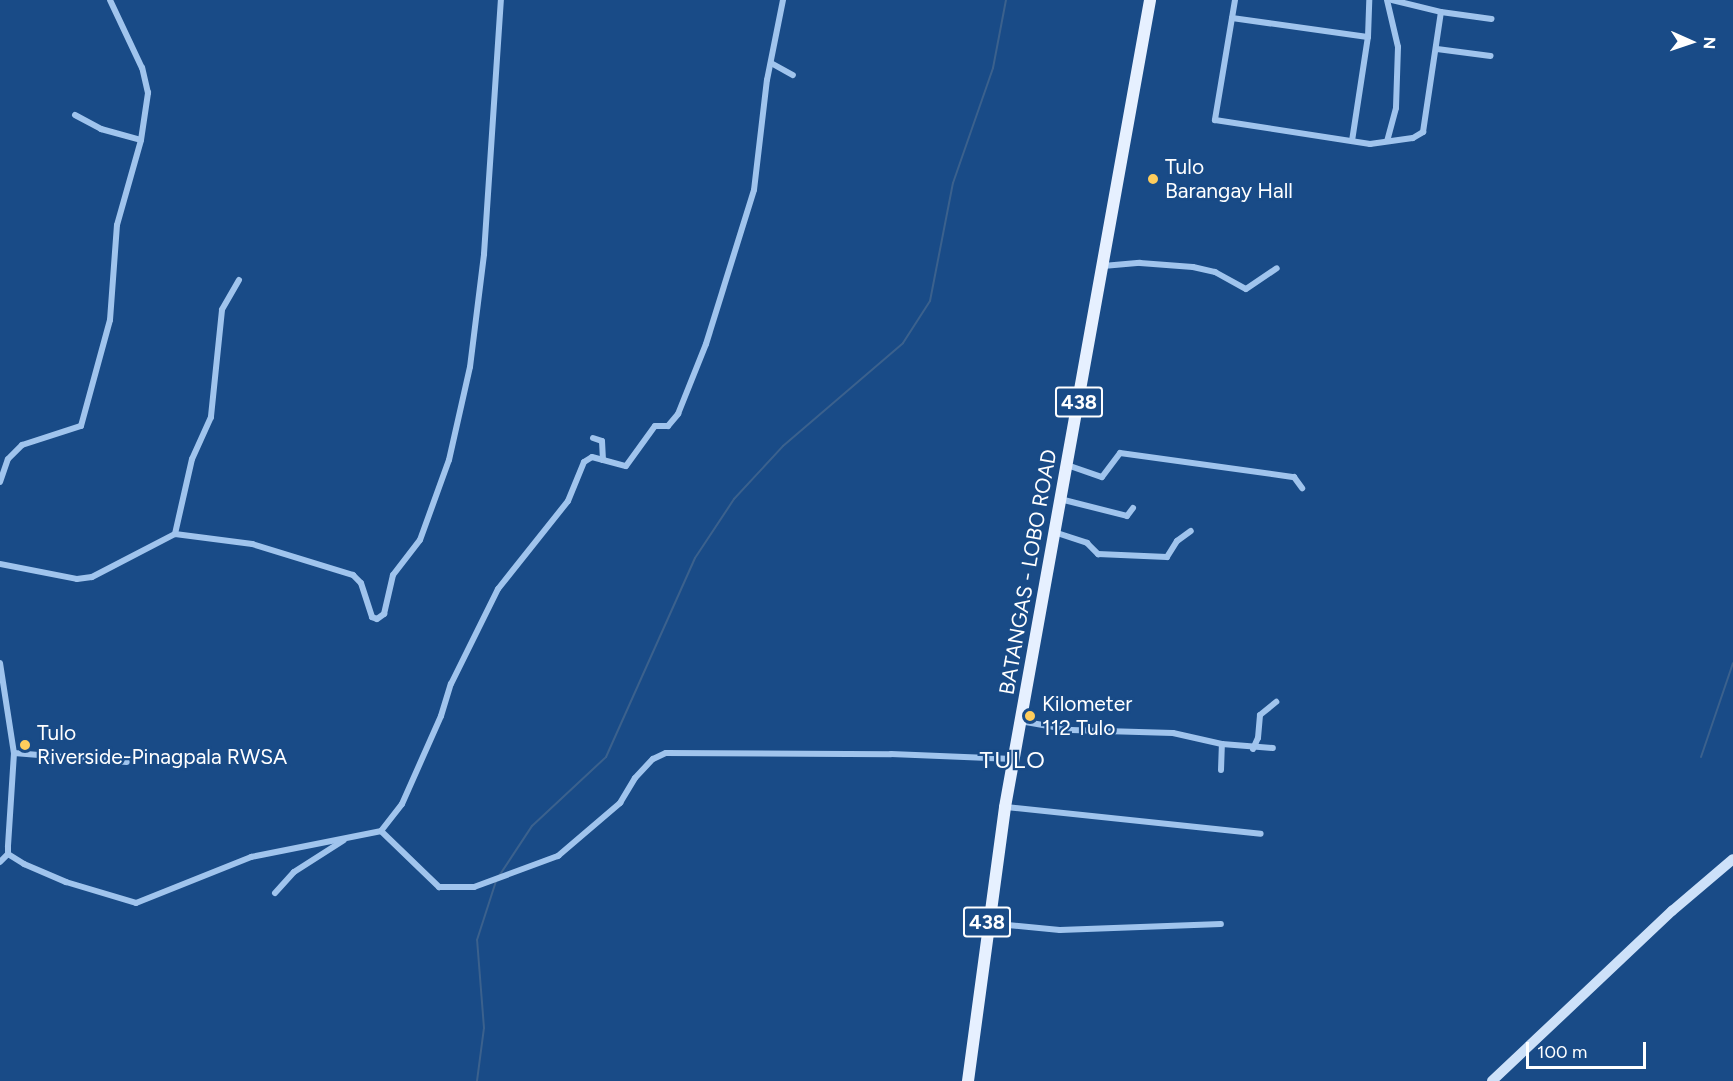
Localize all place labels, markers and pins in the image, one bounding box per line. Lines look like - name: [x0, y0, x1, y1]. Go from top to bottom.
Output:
- place label: Tulo Barangay Hall: [1165, 154, 1293, 204]
- marker: Tulo Barangay Hall: [1146, 172, 1160, 186]
- place label: Kilometer 112 Tulo: [1042, 691, 1132, 741]
- marker: Kilometer 112 Tulo: [1023, 709, 1037, 723]
- place label: Tulo Riverside-Pinagpala RWSA: [37, 720, 287, 770]
- marker: Tulo Riverside-Pinagpala RWSA: [18, 738, 32, 752]

